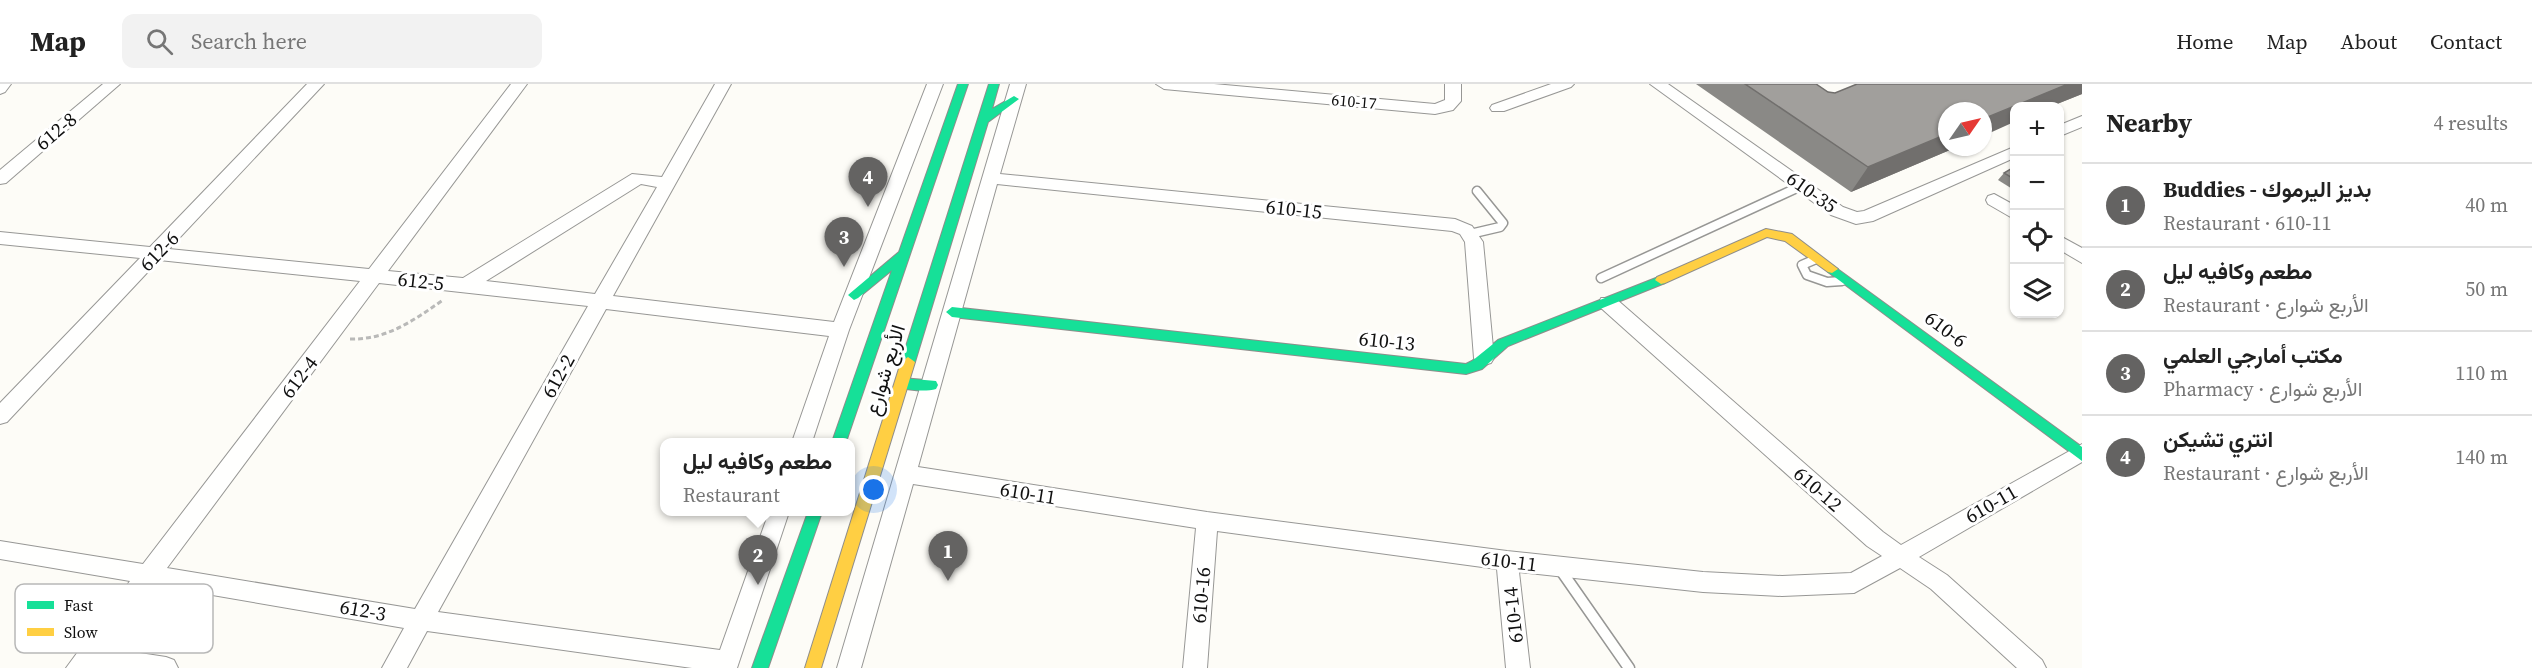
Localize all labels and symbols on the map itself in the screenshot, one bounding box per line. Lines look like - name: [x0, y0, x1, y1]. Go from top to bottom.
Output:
- street label: 610-17: [1331, 88, 1377, 114]
- north arrow: [1938, 102, 1992, 156]
- street label: 612-8: [29, 105, 83, 157]
- pin: 4: [848, 158, 888, 207]
- street label: 610-35: [1781, 164, 1843, 220]
- street label: 610-15: [1265, 192, 1323, 226]
- pin: 3: [824, 218, 864, 267]
- street label: 612-6: [133, 225, 185, 277]
- street label: 612-5: [397, 265, 445, 297]
- street label: 610-6: [1919, 304, 1973, 354]
- street label: الأربع شوارع: [858, 321, 912, 419]
- street label: 610-13: [1358, 324, 1416, 358]
- street label: 612-2: [535, 349, 581, 403]
- street label: 612-4: [274, 350, 324, 404]
- street label: 610-12: [1788, 460, 1848, 518]
- your location: [859, 475, 888, 504]
- street label: 610-11: [998, 475, 1058, 511]
- street label: 610-11: [1960, 478, 2022, 530]
- pin: 1: [928, 532, 968, 581]
- pin: 2: [738, 536, 777, 585]
- street label: 610-11: [1479, 544, 1539, 578]
- street label: 610-16: [1185, 566, 1217, 624]
- legend: [15, 584, 213, 653]
- street label: 610-14: [1496, 586, 1530, 644]
- street label: 612-3: [338, 592, 388, 628]
- text: Fast: [64, 594, 94, 616]
- text: Slow: [64, 621, 99, 643]

